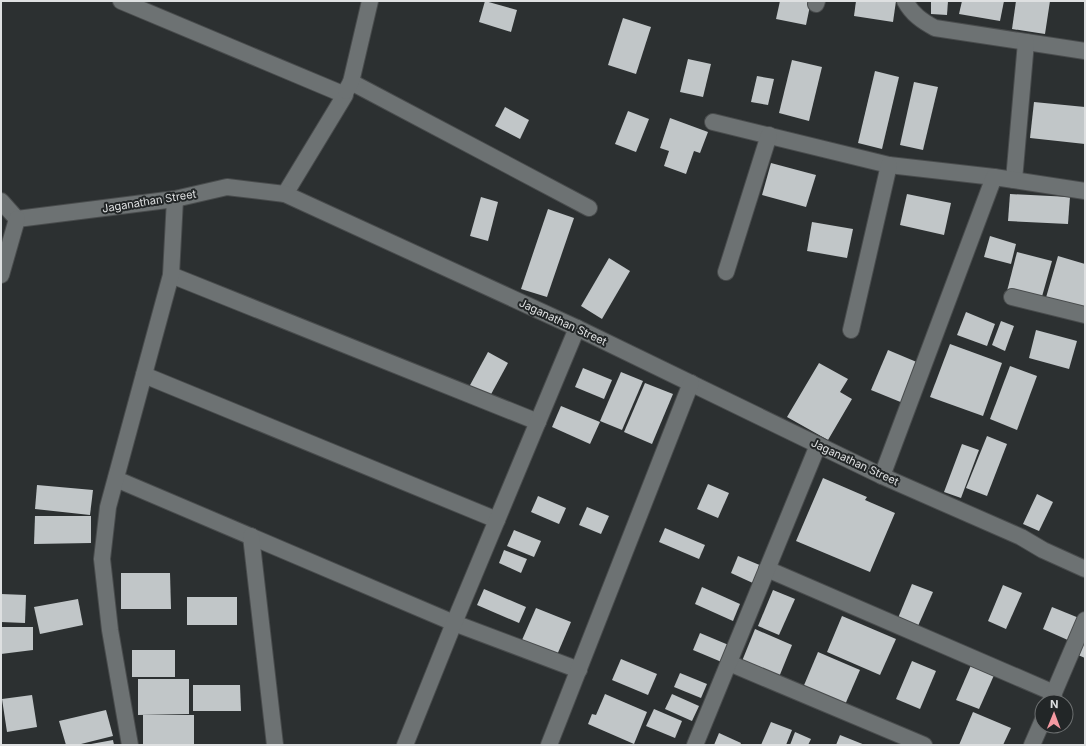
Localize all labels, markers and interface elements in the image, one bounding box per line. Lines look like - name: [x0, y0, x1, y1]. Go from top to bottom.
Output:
- street label: Jaganathan Street: [101, 187, 197, 215]
- street label: Jaganathan Street: [517, 296, 609, 349]
- street label: Jaganathan Street: [809, 436, 901, 489]
- north arrow: [1034, 694, 1074, 734]
- text: N: [1050, 697, 1058, 711]

